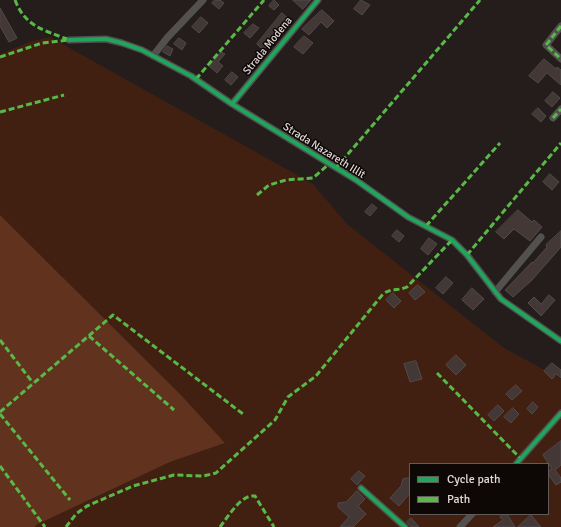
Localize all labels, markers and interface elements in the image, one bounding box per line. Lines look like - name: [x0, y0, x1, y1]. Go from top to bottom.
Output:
- street label: Strada Modena: [241, 14, 295, 78]
- street label: Strada Nazareth Illit: [280, 120, 368, 182]
- legend: [409, 463, 549, 515]
- text: Cycle path: [447, 472, 500, 487]
- text: Path: [447, 492, 470, 507]

